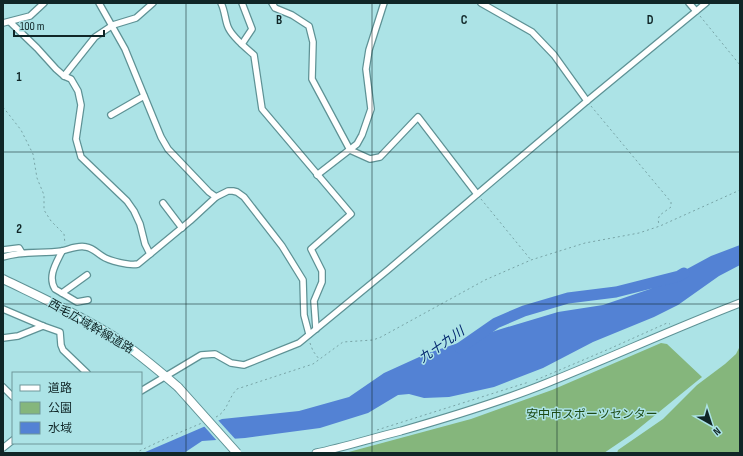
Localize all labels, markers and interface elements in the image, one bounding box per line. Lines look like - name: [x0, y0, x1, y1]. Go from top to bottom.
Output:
- scale bar: [14, 12, 104, 38]
- text: B: [276, 12, 282, 28]
- text: C: [461, 12, 468, 28]
- text: D: [647, 12, 654, 28]
- text: 100 m: [20, 19, 45, 34]
- text: 1: [16, 69, 22, 85]
- text: 2: [16, 221, 22, 237]
- street label: 西毛広域幹線道路: [45, 296, 136, 357]
- water label: 九十九川: [416, 322, 469, 366]
- legend: [12, 372, 142, 444]
- text: 道路: [48, 381, 72, 396]
- text: 公園: [48, 401, 72, 416]
- north arrow: [691, 404, 731, 444]
- park label: 安中市スポーツセンター: [526, 407, 658, 422]
- text: 水域: [48, 421, 72, 436]
- text: N: [711, 424, 723, 438]

